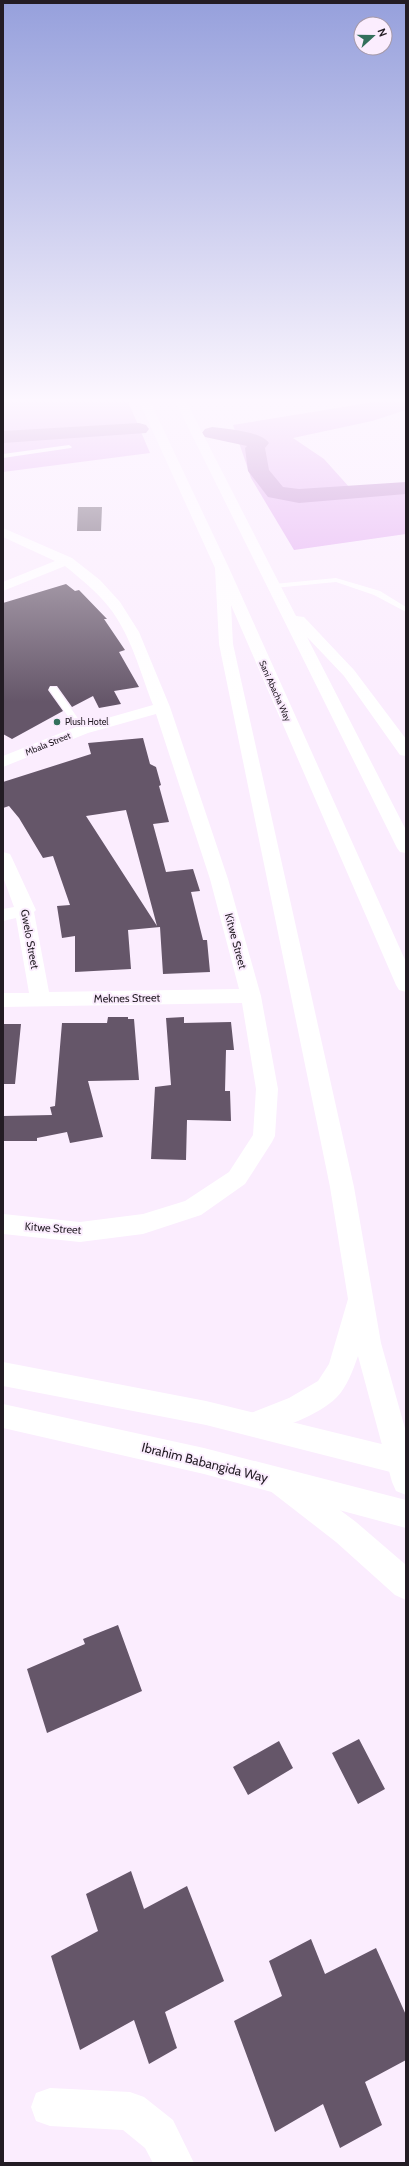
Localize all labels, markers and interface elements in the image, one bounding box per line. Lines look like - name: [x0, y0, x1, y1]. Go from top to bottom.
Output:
- north arrow: [353, 16, 393, 56]
- text: N: [374, 26, 390, 39]
- street label: Sani Abacha Way: [257, 659, 294, 723]
- place label: Plush Hotel: [65, 716, 109, 727]
- marker: Plush Hotel: [52, 717, 62, 727]
- street label: Mbala Street: [23, 729, 72, 758]
- street label: Gwelo Street: [18, 908, 42, 970]
- street label: Kitwe Street: [222, 912, 250, 971]
- street label: Meknes Street: [94, 990, 161, 1006]
- street label: Kitwe Street: [24, 1219, 82, 1237]
- street label: Ibrahim Babangida Way: [140, 1439, 270, 1486]

